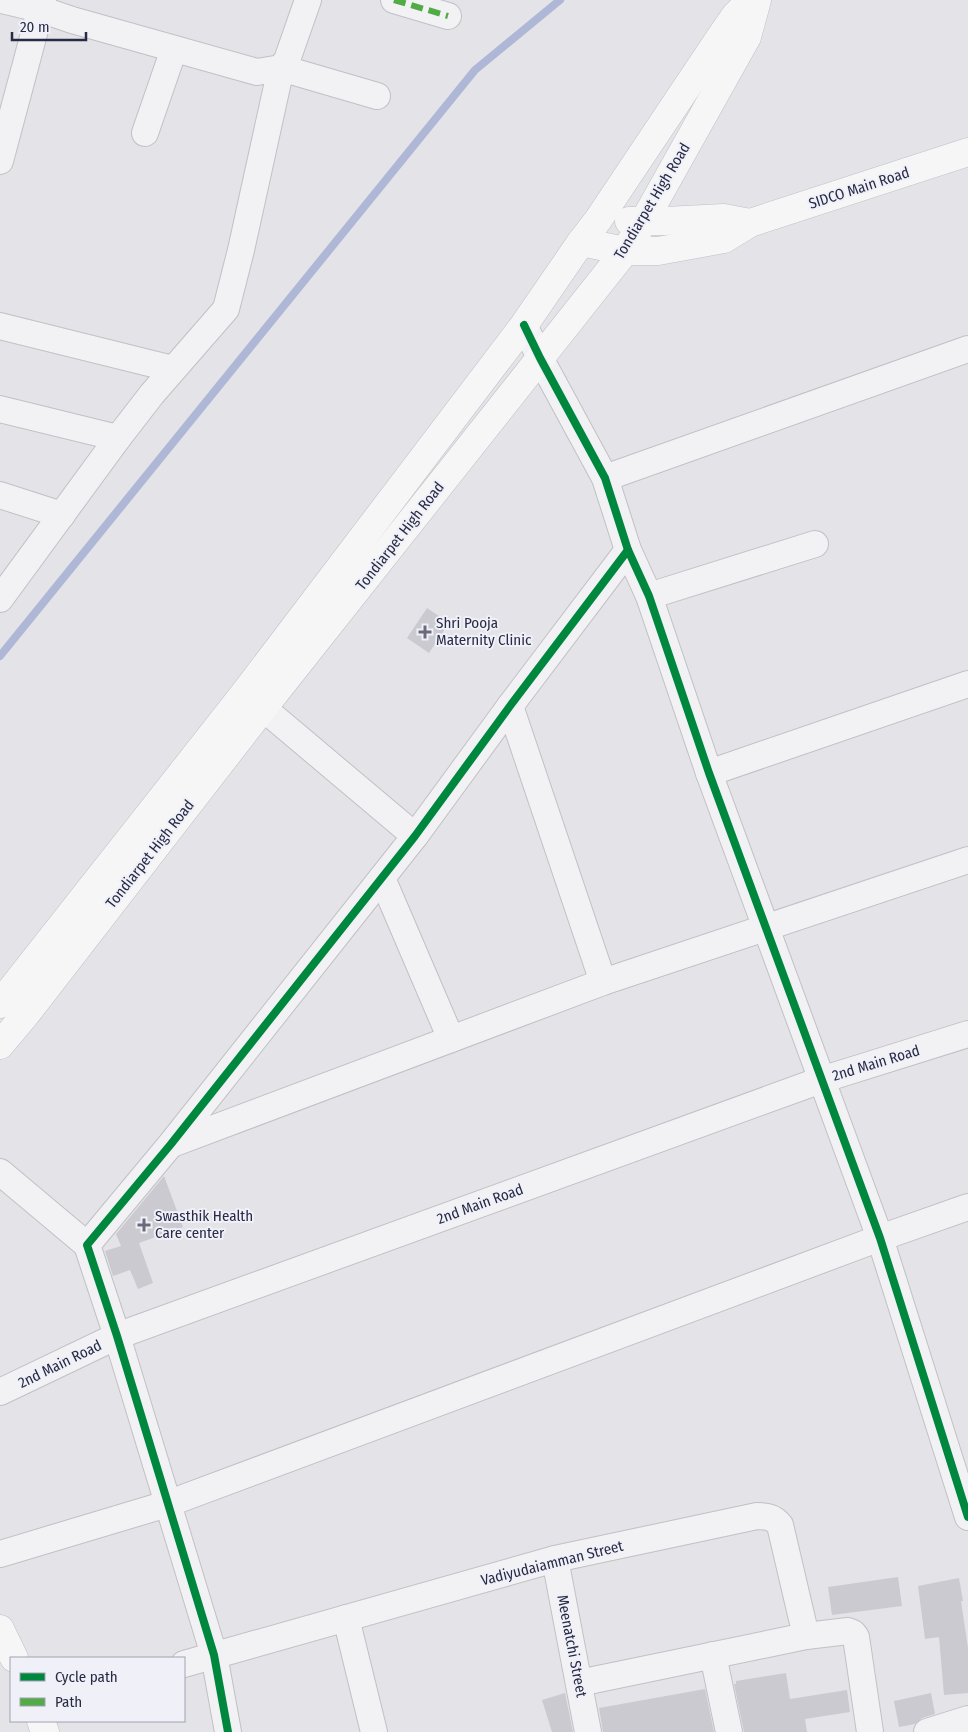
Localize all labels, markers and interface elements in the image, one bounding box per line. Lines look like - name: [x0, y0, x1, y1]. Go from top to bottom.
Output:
- scale bar: [12, 10, 86, 42]
- text: 20 m: [20, 18, 50, 36]
- street label: Tondiarpet High Road: [610, 140, 694, 262]
- street label: SIDCO Main Road: [806, 163, 912, 213]
- street label: Tondiarpet High Road: [352, 478, 448, 594]
- place label: Shri Pooja Maternity Clinic: [436, 614, 532, 649]
- marker: Shri Pooja Maternity Clinic: [418, 625, 432, 639]
- street label: Tondiarpet High Road: [102, 796, 198, 912]
- street label: 2nd Main Road: [830, 1041, 922, 1085]
- street label: 2nd Main Road: [434, 1180, 526, 1228]
- place label: Swasthik Health Care center: [155, 1207, 253, 1242]
- marker: Swasthik Health Care center: [137, 1218, 151, 1232]
- street label: 2nd Main Road: [15, 1336, 105, 1392]
- street label: Vadiyudaiamman Street: [479, 1537, 625, 1589]
- street label: Meenatchi Street: [553, 1593, 591, 1699]
- legend: [10, 1657, 185, 1722]
- text: Cycle path: [55, 1668, 118, 1686]
- text: Path: [55, 1693, 82, 1711]

